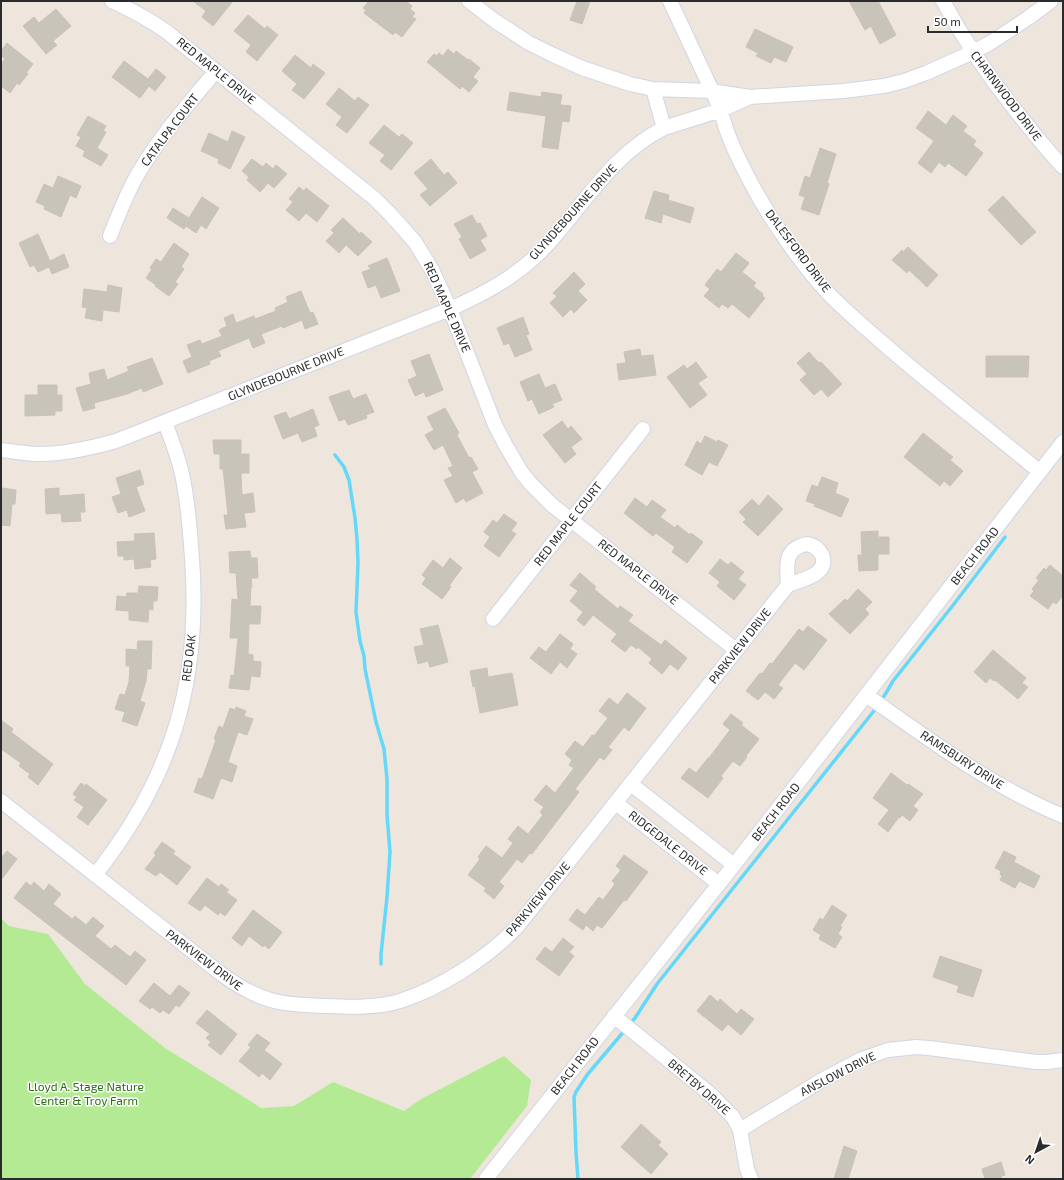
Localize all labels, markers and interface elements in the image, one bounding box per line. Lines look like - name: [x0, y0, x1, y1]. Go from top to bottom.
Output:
- scale bar: [928, 8, 1017, 34]
- text: 50 m: [934, 14, 961, 28]
- street label: RED MAPLE DRIVE: [174, 34, 259, 107]
- street label: CHARNWOOD DRIVE: [968, 48, 1045, 143]
- street label: CATALPA COURT: [137, 90, 201, 168]
- street label: GLYNDEBOURNE DRIVE: [526, 160, 619, 262]
- street label: DALESFORD DRIVE: [763, 206, 835, 295]
- street label: RED MAPLE DRIVE: [422, 259, 474, 354]
- street label: GLYNDEBOURNE DRIVE: [226, 343, 346, 403]
- street label: RED MAPLE COURT: [530, 479, 604, 568]
- street label: BEACH ROAD: [947, 524, 1001, 587]
- street label: RED MAPLE DRIVE: [596, 536, 682, 607]
- street label: PARKVIEW DRIVE: [705, 605, 773, 686]
- street label: RED OAK: [178, 634, 198, 682]
- street label: RAMSBURY DRIVE: [918, 727, 1007, 791]
- street label: BEACH ROAD: [748, 780, 802, 843]
- street label: RIDGEDALE DRIVE: [626, 807, 711, 878]
- street label: PARKVIEW DRIVE: [502, 858, 572, 938]
- street label: PARKVIEW DRIVE: [164, 926, 246, 993]
- street label: BEACH ROAD: [547, 1034, 601, 1097]
- street label: ANSLOW DRIVE: [797, 1048, 878, 1098]
- street label: BRETBY DRIVE: [666, 1056, 734, 1117]
- park label: Lloyd A. Stage Nature Center & Troy Farm: [28, 1079, 144, 1107]
- north arrow: [1016, 1132, 1056, 1172]
- text: N: [1022, 1152, 1036, 1168]

